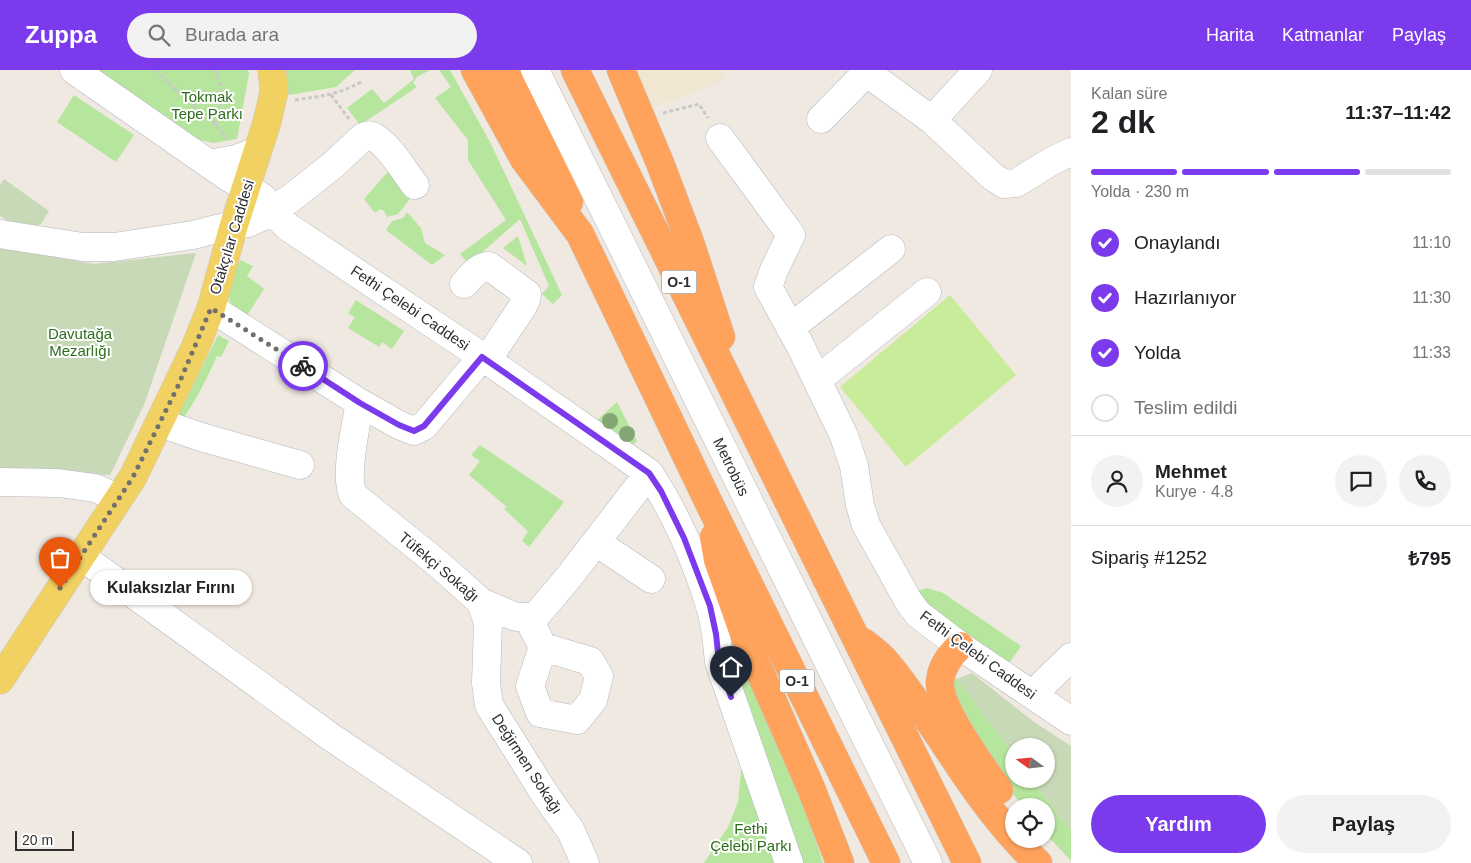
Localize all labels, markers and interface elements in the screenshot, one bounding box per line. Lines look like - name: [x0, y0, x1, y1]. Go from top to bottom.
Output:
- search box: [127, 13, 477, 58]
- text: Zuppa: [25, 21, 97, 48]
- icon: search: [145, 21, 173, 49]
- text: Burada ara: [185, 24, 279, 45]
- text: Harita: [1206, 25, 1254, 45]
- text: Katmanlar: [1282, 25, 1364, 45]
- text: Paylaş: [1392, 25, 1446, 45]
- text: Kalan süre: [1091, 85, 1168, 102]
- park label: Tokmak Tepe Parkı: [171, 88, 243, 122]
- text: 11:37–11:42: [1345, 102, 1451, 123]
- text: 2 dk: [1091, 104, 1155, 140]
- street label: Otakçılar Caddesi: [206, 177, 257, 296]
- text: Yolda · 230 m: [1091, 183, 1189, 200]
- icon: check: [1091, 229, 1119, 257]
- text: Onaylandı: [1134, 232, 1221, 253]
- text: 11:10: [1412, 234, 1451, 251]
- street label: Fethi Çelebi Caddesi: [348, 262, 473, 354]
- road number: O-1: [662, 270, 696, 293]
- icon: check: [1091, 284, 1119, 312]
- text: Hazırlanıyor: [1134, 287, 1236, 308]
- text: 11:30: [1412, 289, 1451, 306]
- park label: Davutağa Mezarlığı: [48, 325, 113, 359]
- icon: check: [1091, 339, 1119, 367]
- courier: [278, 341, 328, 391]
- text: Yolda: [1134, 342, 1181, 363]
- text: 11:33: [1412, 344, 1451, 361]
- icon: bike: [289, 352, 317, 380]
- text: Teslim edildi: [1134, 397, 1237, 418]
- street label: Metrobüs: [710, 435, 753, 499]
- button: person: [1091, 455, 1143, 507]
- button: chat: [1335, 455, 1387, 507]
- button: phone: [1399, 455, 1451, 507]
- text: Mehmet: [1155, 461, 1227, 482]
- text: Kurye · 4.8: [1155, 483, 1233, 500]
- street label: Tüfekçi Sokağı: [396, 528, 483, 605]
- pin: [39, 537, 81, 588]
- icon: bag: [46, 544, 74, 572]
- text: Sipariş #1252: [1091, 547, 1207, 568]
- text: ₺795: [1408, 548, 1451, 569]
- callout: Kulaksızlar Fırını: [90, 570, 252, 606]
- text: Kulaksızlar Fırını: [107, 579, 235, 596]
- street label: Fethi Çelebi Caddesi: [917, 607, 1040, 702]
- pin: [710, 646, 752, 697]
- icon: home: [717, 653, 745, 681]
- road number: O-1: [780, 670, 814, 692]
- street label: Değirmen Sokağı: [489, 710, 566, 817]
- north arrow: [1005, 738, 1055, 788]
- map controls: [1005, 738, 1055, 848]
- button: Yardım: [1091, 795, 1266, 853]
- button: Paylaş: [1276, 795, 1451, 853]
- button: locate: [1005, 798, 1055, 848]
- park label: Fethi Çelebi Parkı: [710, 820, 792, 854]
- scale bar: [15, 828, 74, 851]
- text: 20 m: [22, 832, 53, 848]

